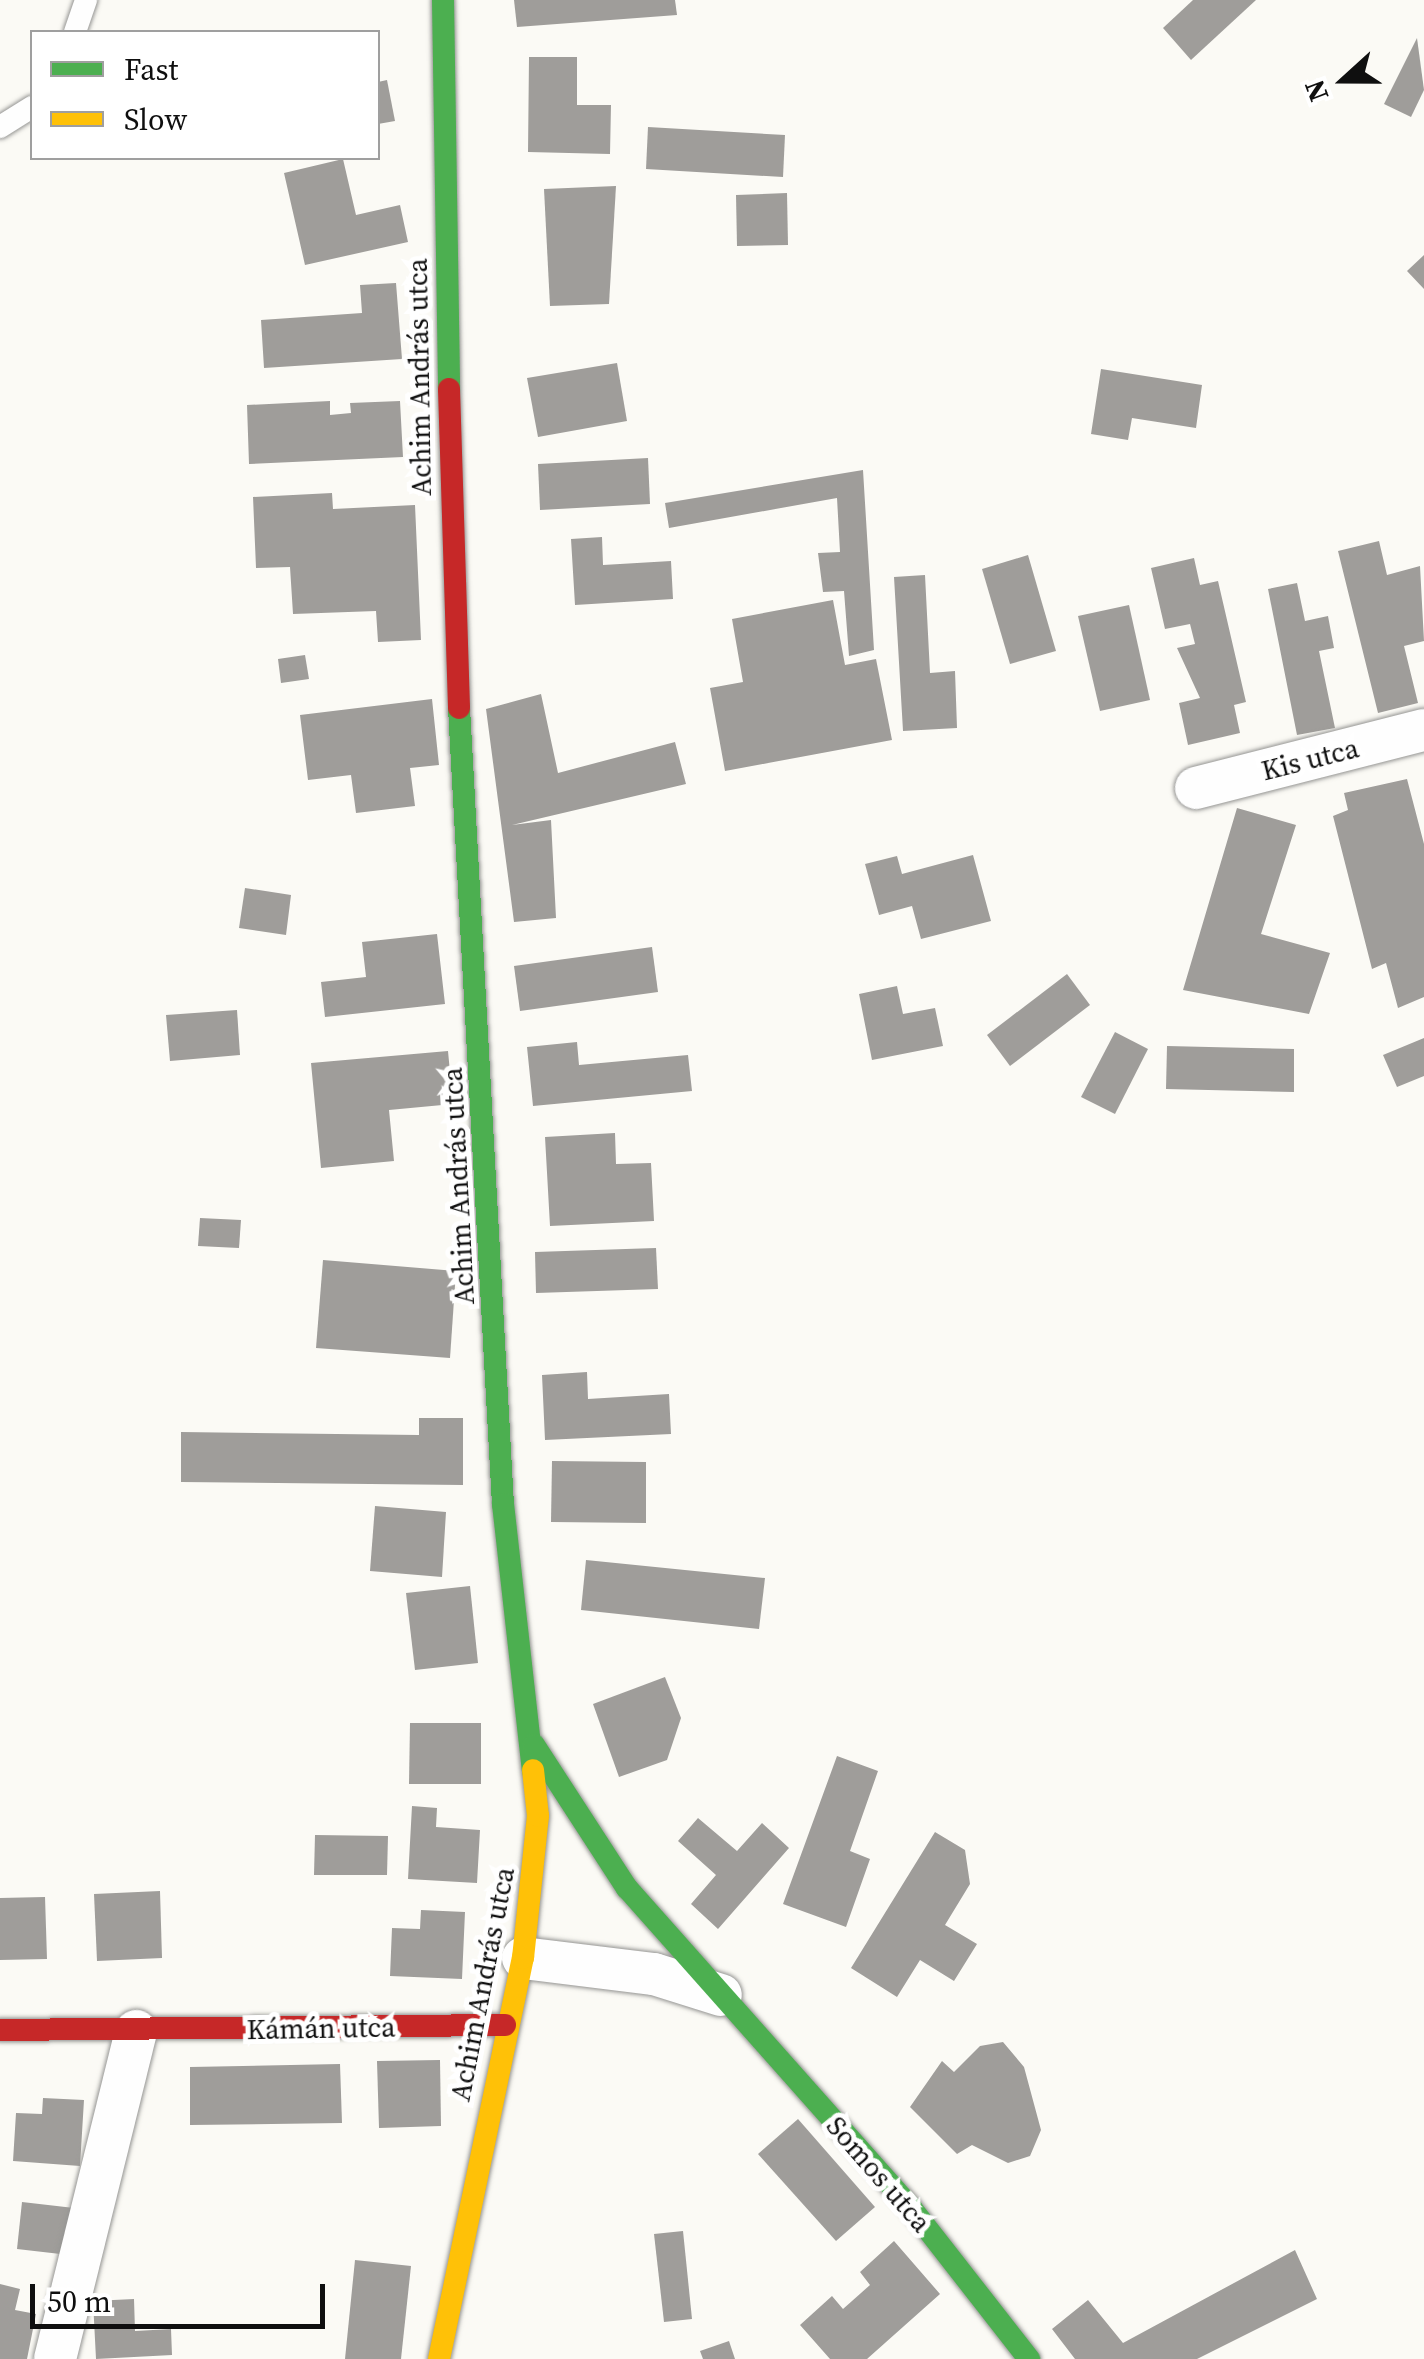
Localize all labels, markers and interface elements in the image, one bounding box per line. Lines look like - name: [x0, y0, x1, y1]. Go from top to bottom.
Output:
- legend: [30, 30, 380, 160]
- north arrow: [1294, 30, 1394, 130]
- text: Fast: [124, 49, 178, 90]
- text: N: [1295, 74, 1337, 107]
- text: Slow: [124, 99, 187, 140]
- street label: Achim András utca: [400, 258, 438, 496]
- street label: Kis utca: [1258, 731, 1362, 787]
- street label: Achim András utca: [435, 1067, 481, 1305]
- street label: Achim András utca: [443, 1864, 521, 2104]
- street label: Kámán utca: [246, 2010, 396, 2046]
- street label: Somos utca: [820, 2109, 938, 2239]
- scale bar: [35, 2264, 330, 2326]
- text: 50 m: [47, 2281, 111, 2322]

